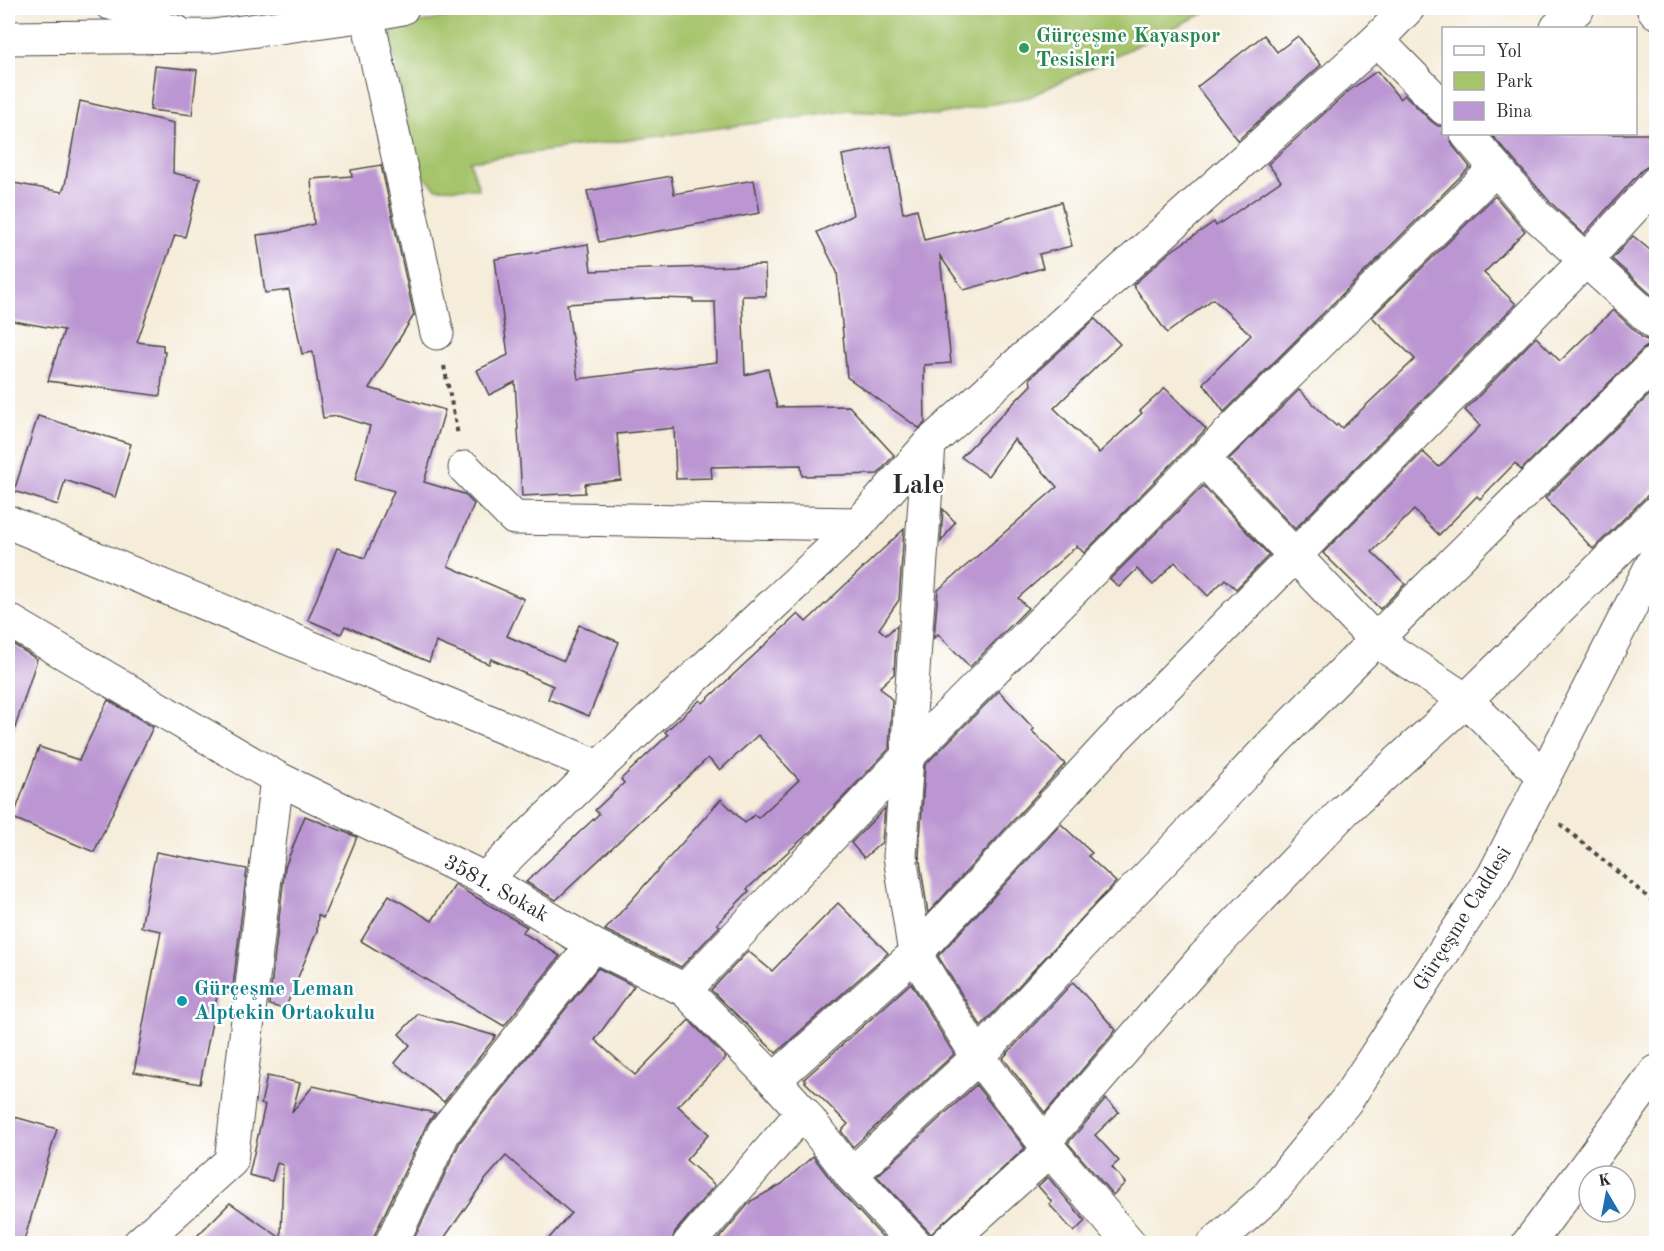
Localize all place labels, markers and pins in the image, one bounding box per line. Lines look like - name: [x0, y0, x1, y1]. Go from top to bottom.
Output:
- place label: Gürçeşme Kayaspor Tesisleri: [1036, 26, 1220, 71]
- marker: Gürçeşme Kayaspor Tesisleri: [1017, 41, 1031, 55]
- place label: Gürçeşme Leman Alptekin Ortaokulu: [194, 979, 375, 1024]
- marker: Gürçeşme Leman Alptekin Ortaokulu: [175, 994, 189, 1008]

